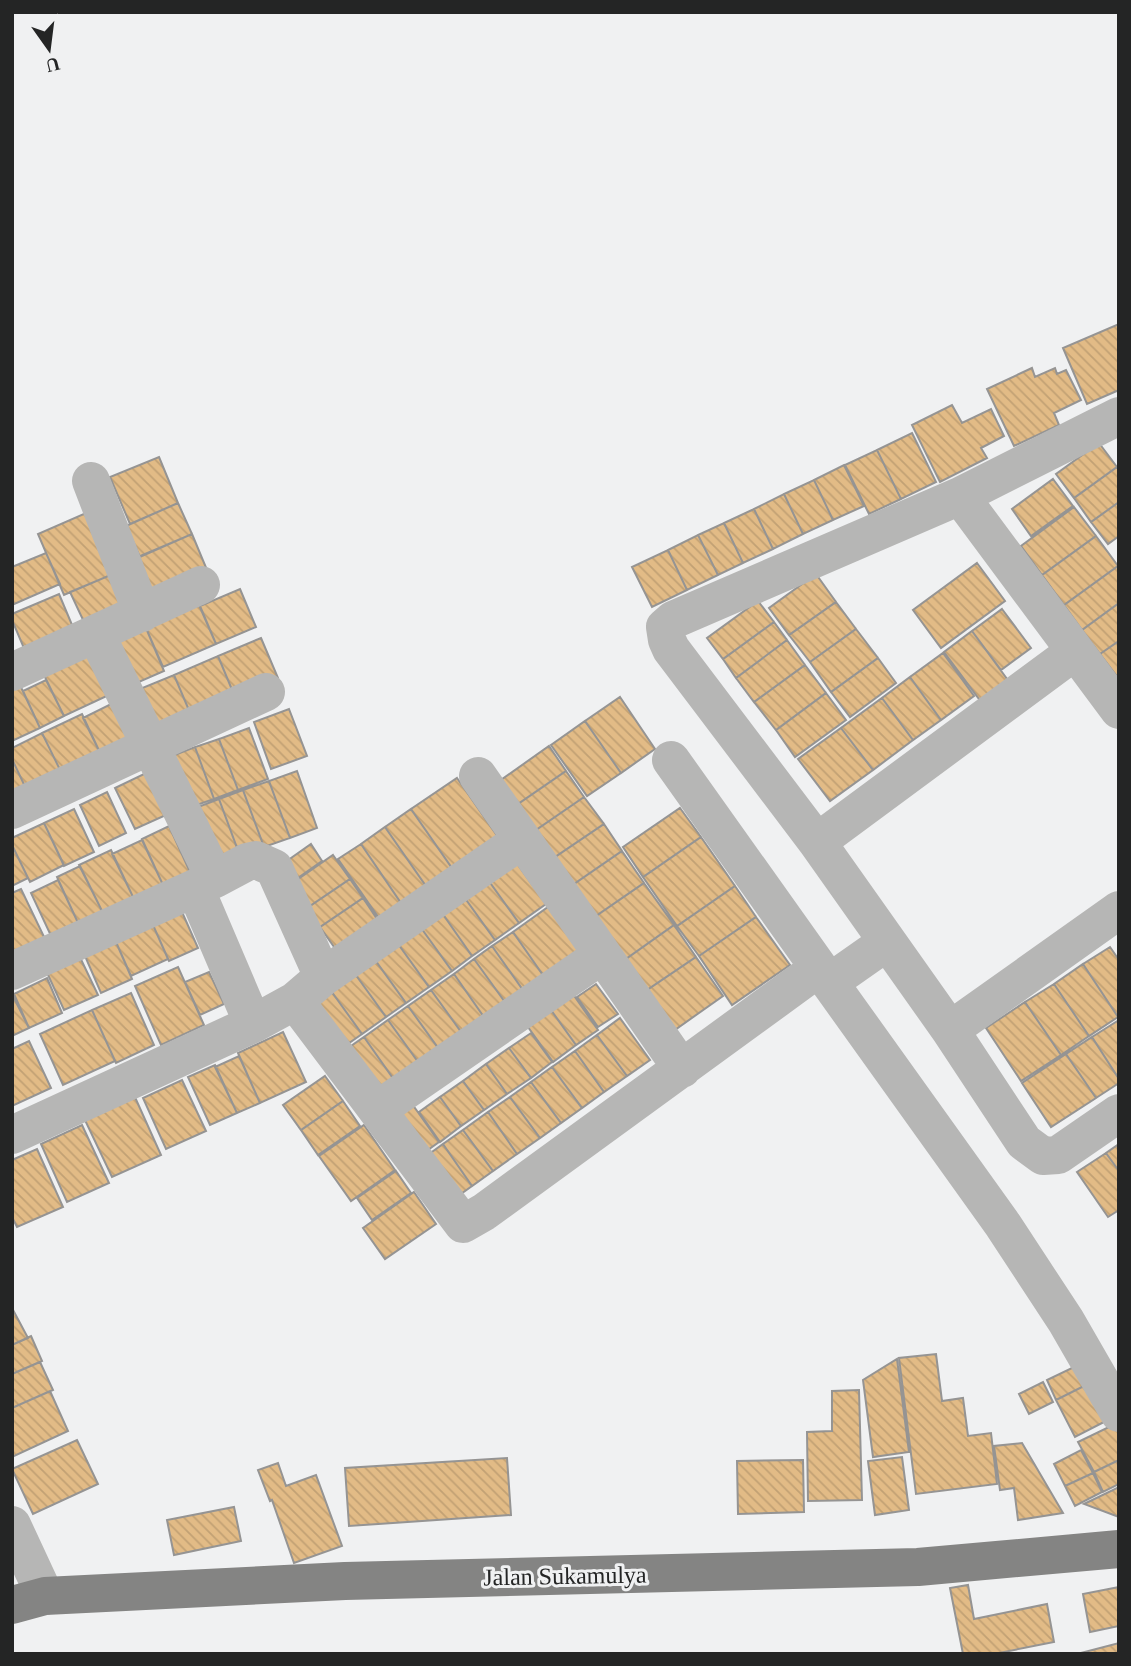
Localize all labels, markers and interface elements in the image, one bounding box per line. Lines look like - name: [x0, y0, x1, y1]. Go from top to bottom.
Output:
- north arrow: [14, 14, 84, 84]
- text: U: [44, 53, 62, 77]
- street label: Jalan Sukamulya: [483, 1562, 647, 1590]

